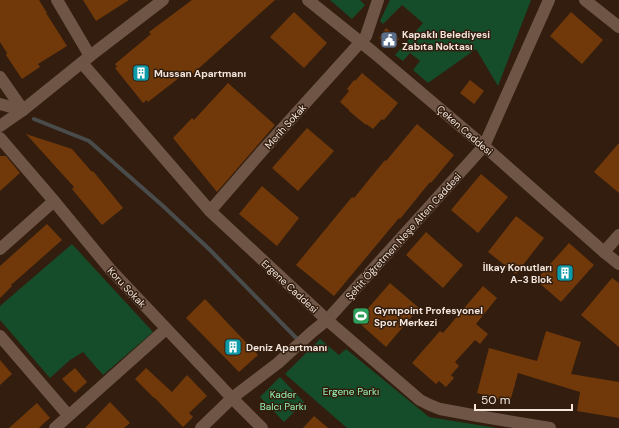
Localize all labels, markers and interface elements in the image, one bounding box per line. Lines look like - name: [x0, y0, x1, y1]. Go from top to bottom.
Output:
- place label: Kapaklı Belediyesi Zabıta Noktası: [402, 28, 490, 53]
- public building icon: Kapaklı Belediyesi Zabıta Noktası: [379, 30, 399, 50]
- building icon: Mussan Apartmanı: [131, 63, 151, 83]
- place label: Mussan Apartmanı: [154, 67, 246, 80]
- street label: Merih Sokak: [262, 101, 309, 151]
- street label: Çeken Caddesi: [434, 103, 495, 158]
- street label: Şehit Öğretmen Neşe Alten Caddesi: [343, 170, 464, 303]
- street label: Ergene Caddesi: [259, 257, 321, 316]
- place label: İlkay Konutları A-3 Blok: [483, 261, 552, 286]
- building icon: İlkay Konutları A-3 Blok: [555, 263, 575, 283]
- street label: Koru Sokak: [105, 264, 149, 310]
- place label: Gympoint Profesyonel Spor Merkezi: [374, 304, 483, 329]
- sports icon: Gympoint Profesyonel Spor Merkezi: [351, 306, 371, 326]
- building icon: Deniz Apartmanı: [223, 337, 243, 357]
- place label: Deniz Apartmanı: [246, 341, 328, 354]
- park label: Ergene Parkı: [323, 385, 379, 398]
- scale bar: [475, 386, 572, 412]
- park label: Kader Balcı Parkı: [260, 388, 306, 413]
- text: 50 m: [481, 392, 510, 408]

